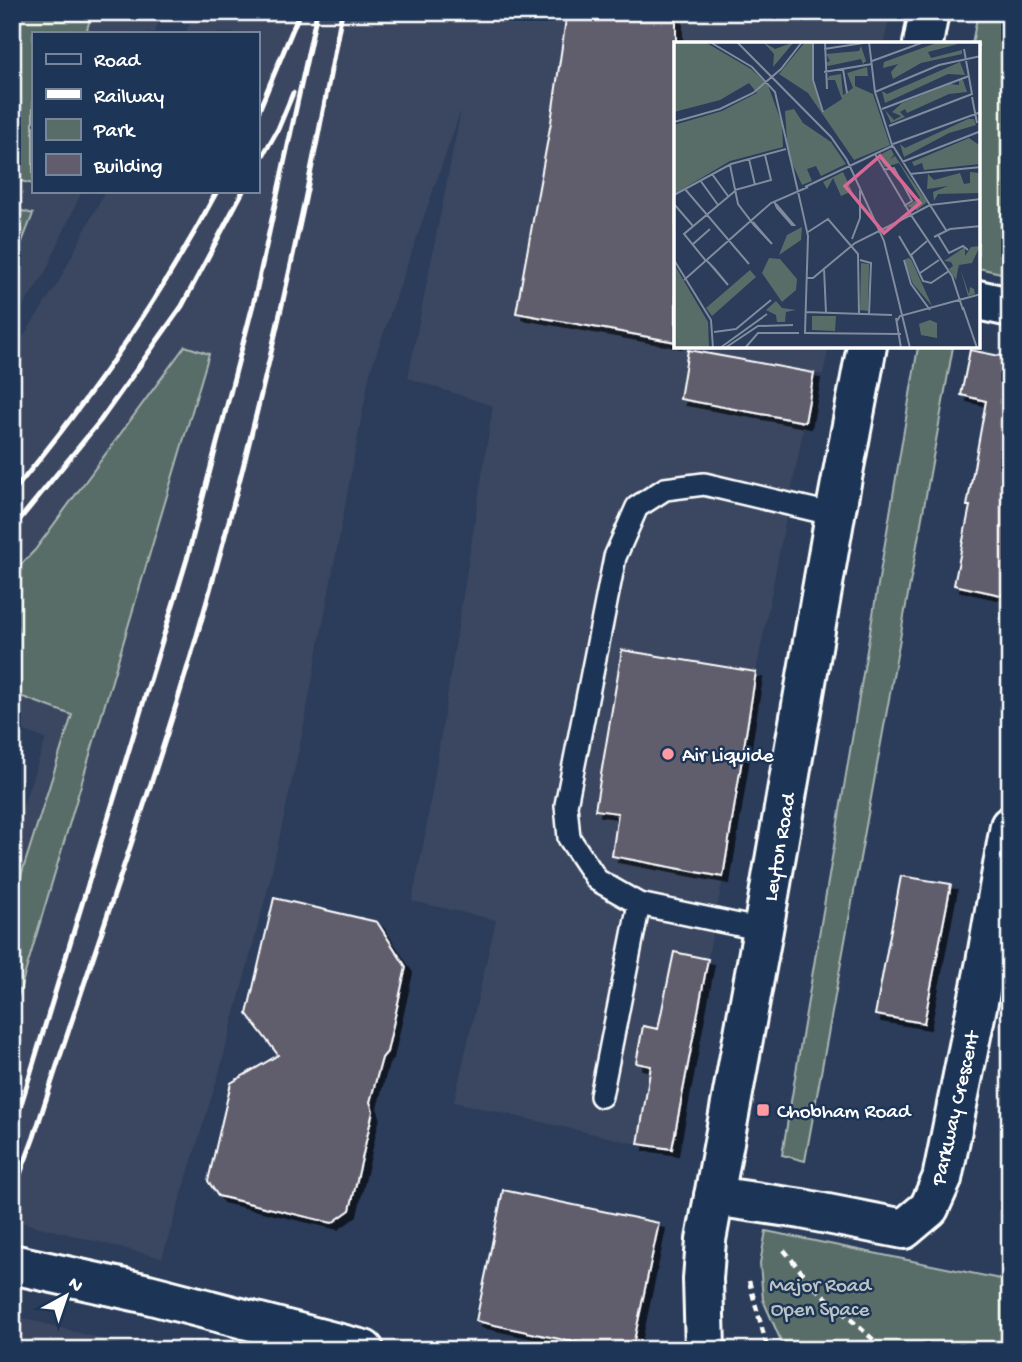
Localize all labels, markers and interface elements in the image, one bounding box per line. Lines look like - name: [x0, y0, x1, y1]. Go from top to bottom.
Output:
- legend: [32, 32, 259, 192]
- inset map: [674, 42, 980, 348]
- text: Road: [94, 50, 142, 75]
- text: Railway: [94, 86, 164, 111]
- text: Park: [93, 120, 137, 145]
- text: Building: [93, 156, 163, 181]
- place label: Air Liquide: [682, 745, 775, 770]
- marker: Air Liquide: [660, 746, 676, 762]
- street label: Leyton Road: [760, 790, 804, 904]
- street label: Parkway Crescent: [927, 1027, 988, 1189]
- place label: Chobham Road: [777, 1101, 912, 1126]
- marker: Chobham Road: [755, 1102, 771, 1118]
- north arrow: [32, 1260, 102, 1330]
- text: N: [63, 1273, 87, 1298]
- park label: Major Road Open Space: [769, 1275, 872, 1324]

